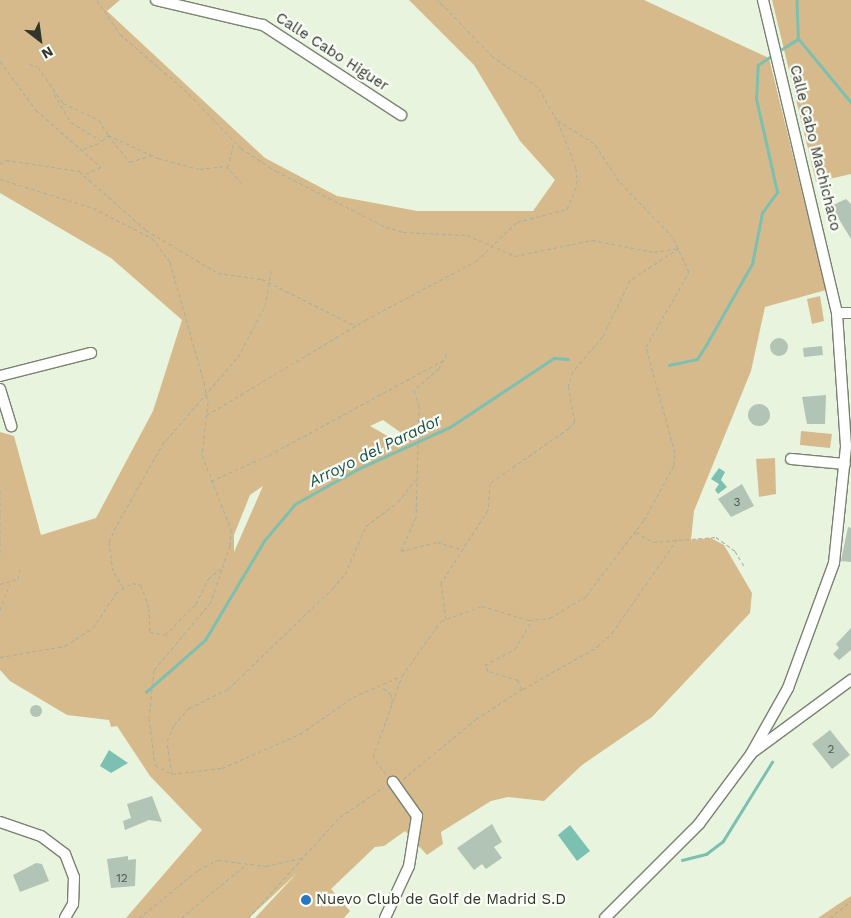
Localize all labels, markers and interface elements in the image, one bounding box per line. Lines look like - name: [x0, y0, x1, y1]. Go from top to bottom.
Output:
- street label: Calle Cabo Higuer: [272, 9, 392, 95]
- north arrow: [15, 15, 65, 65]
- text: N: [39, 43, 56, 63]
- street label: Calle Cabo Machichaco: [786, 63, 844, 233]
- water label: Arroyo del Parador: [306, 411, 444, 491]
- house number: 3: [734, 496, 740, 510]
- house number: 2: [828, 743, 834, 757]
- house number: 12: [116, 872, 128, 886]
- place label: Nuevo Club de Golf de Madrid S.D: [316, 891, 567, 909]
- marker: Nuevo Club de Golf de Madrid S.D: [300, 894, 312, 906]

